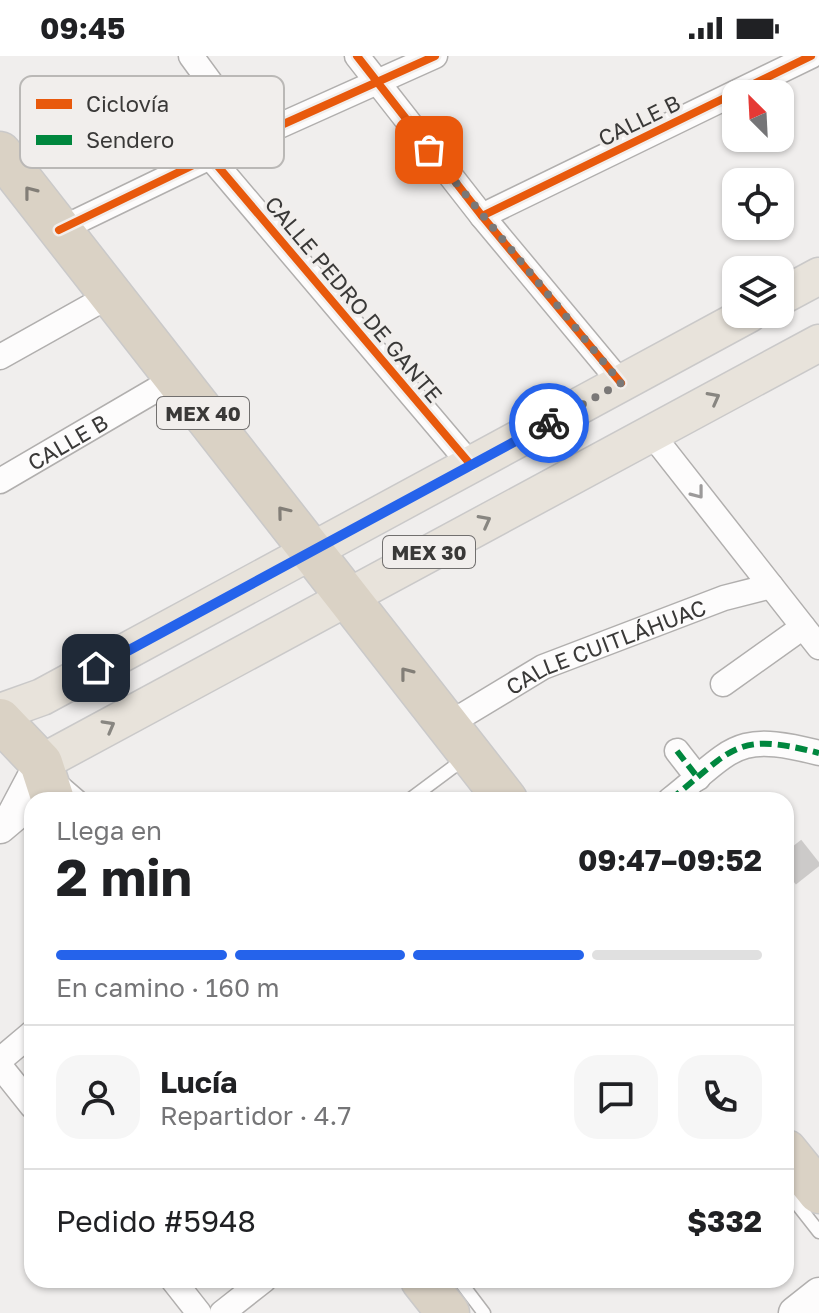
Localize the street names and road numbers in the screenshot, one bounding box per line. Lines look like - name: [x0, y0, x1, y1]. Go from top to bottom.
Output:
- street label: CALLE B: [594, 89, 684, 151]
- street label: CALLE PEDRO DE GANTE: [260, 190, 448, 408]
- road number: MEX 40: [157, 397, 249, 429]
- street label: CALLE B: [22, 408, 112, 475]
- road number: MEX 30: [383, 536, 475, 568]
- street label: CALLE CUITLÁHUAC: [501, 593, 709, 700]

